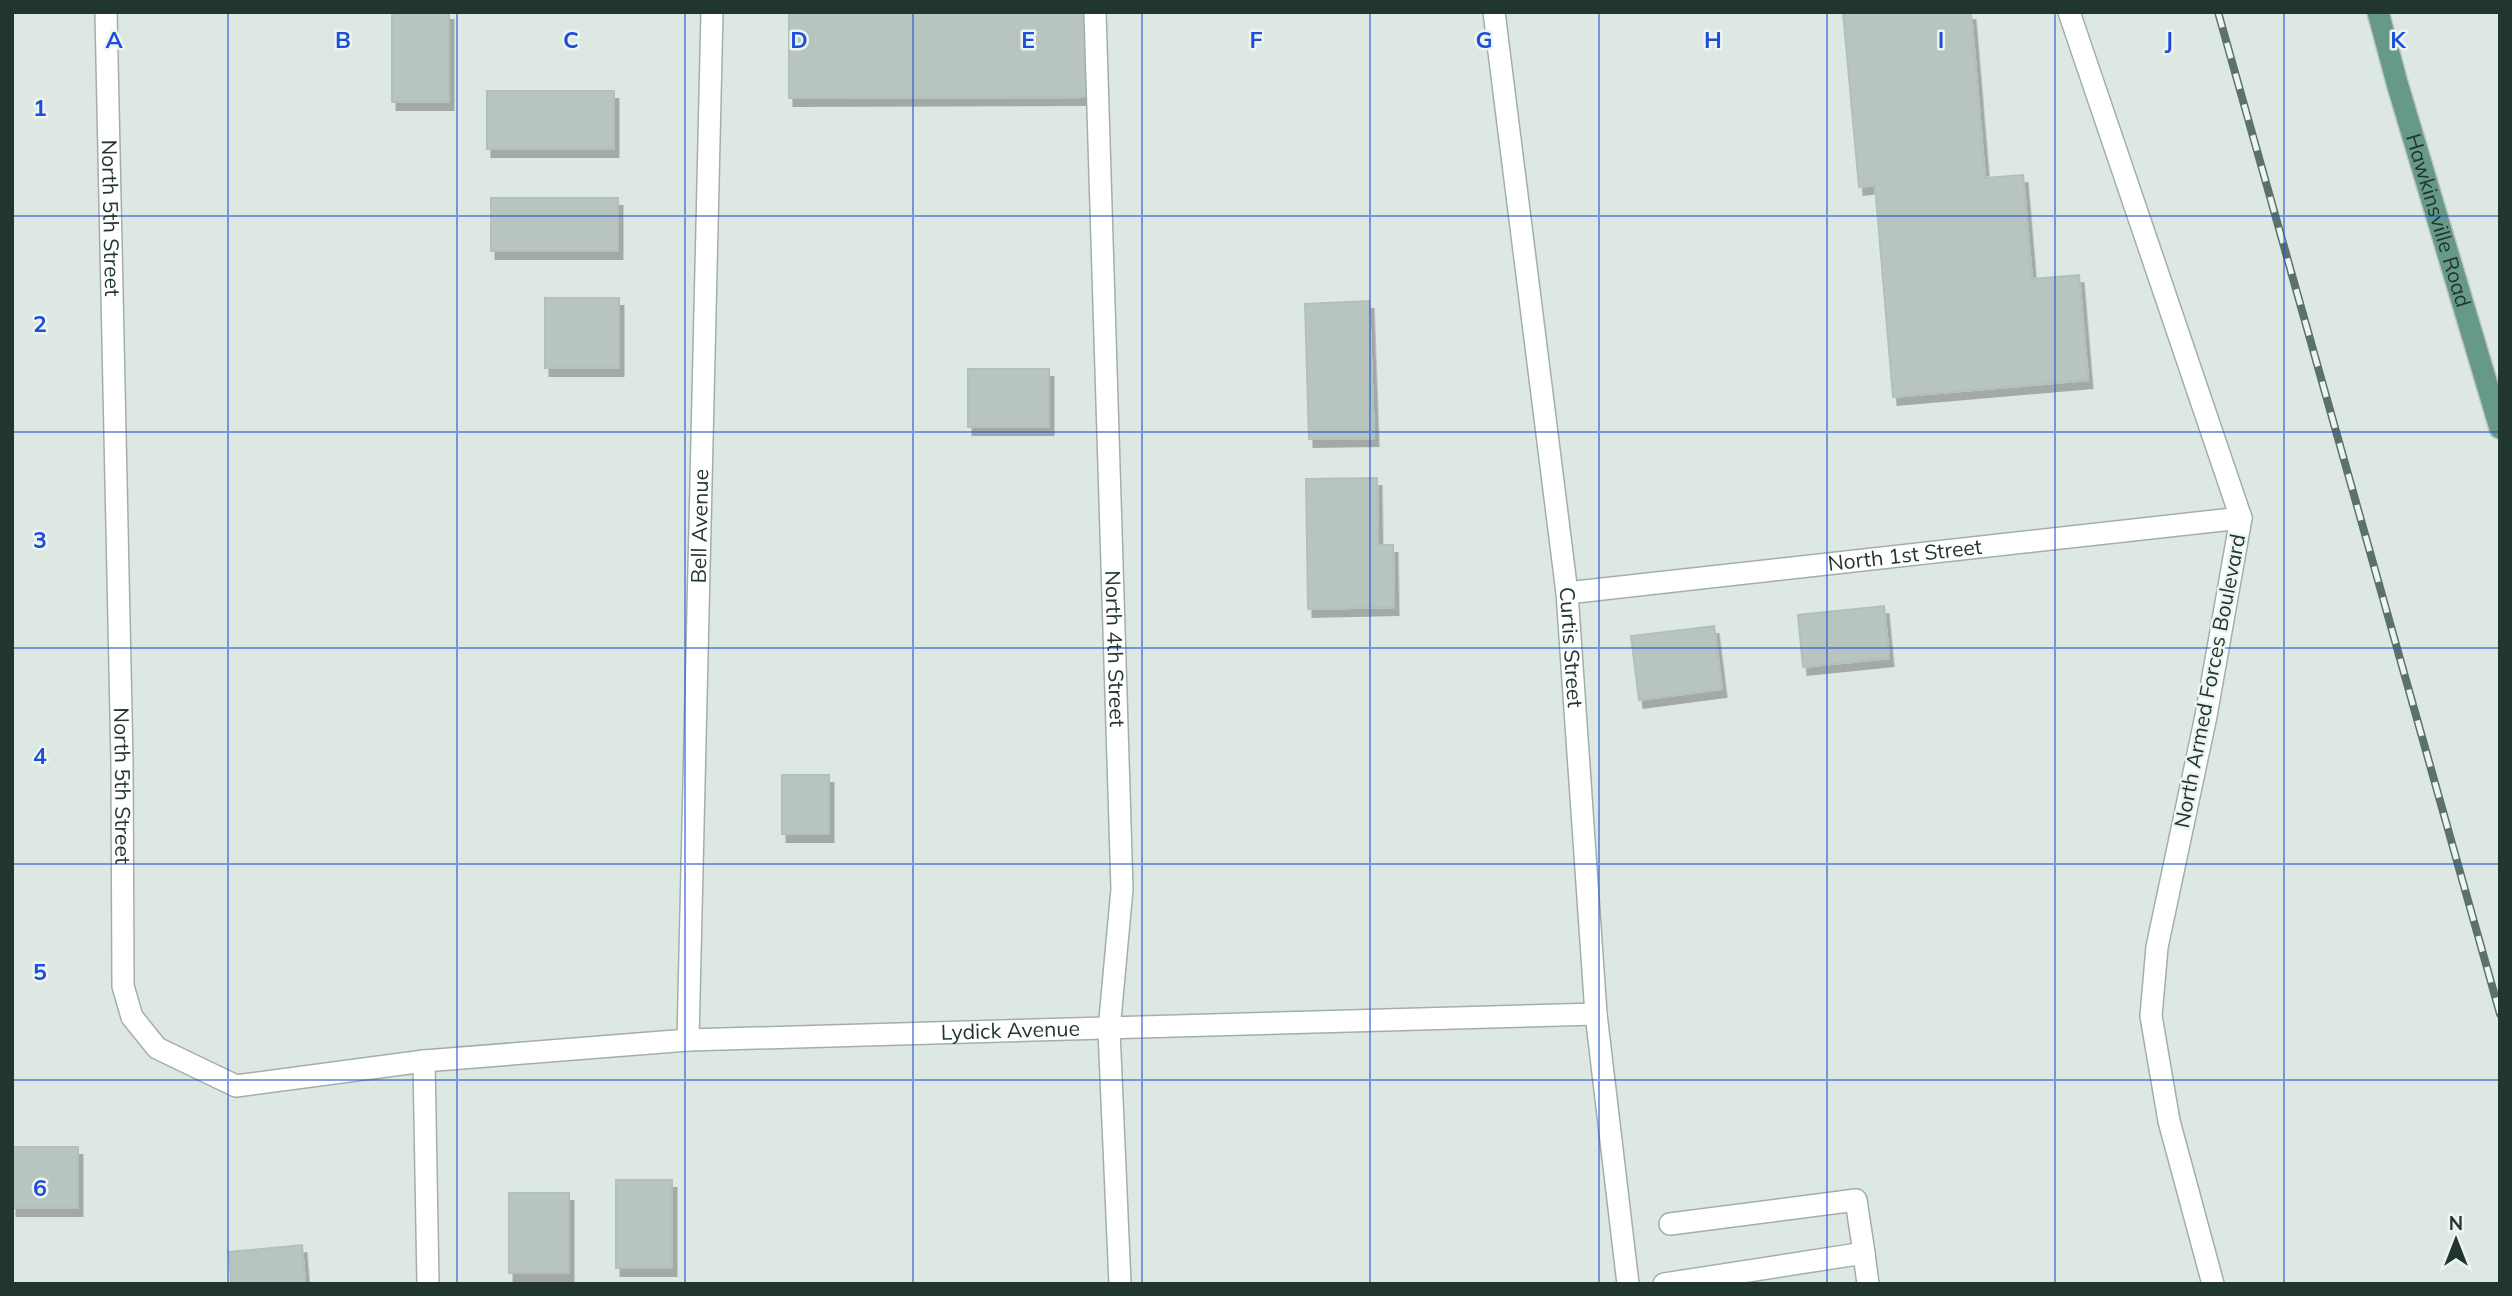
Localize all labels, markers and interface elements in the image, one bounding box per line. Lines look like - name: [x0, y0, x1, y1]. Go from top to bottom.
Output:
- text: A: [105, 25, 123, 54]
- text: B: [335, 25, 351, 54]
- text: C: [563, 25, 579, 54]
- text: D: [790, 25, 808, 54]
- text: E: [1021, 25, 1035, 54]
- text: F: [1249, 25, 1263, 54]
- text: G: [1475, 25, 1493, 54]
- text: H: [1704, 25, 1722, 54]
- text: I: [1938, 25, 1944, 54]
- text: J: [2165, 25, 2173, 54]
- text: K: [2390, 25, 2407, 54]
- text: 1: [33, 93, 47, 122]
- street label: Hawkinsville Road: [2401, 130, 2477, 310]
- street label: North 5th Street: [97, 139, 126, 297]
- text: 2: [33, 309, 47, 338]
- street label: Bell Avenue: [685, 469, 713, 584]
- text: 3: [33, 525, 47, 554]
- street label: North Armed Forces Boulevard: [2168, 532, 2250, 830]
- street label: North 1st Street: [1826, 533, 1983, 576]
- street label: North 4th Street: [1100, 570, 1131, 727]
- street label: Curtis Street: [1555, 586, 1589, 708]
- street label: North 5th Street: [109, 707, 136, 864]
- text: 4: [33, 741, 47, 770]
- text: 5: [33, 957, 47, 986]
- street label: Lydick Avenue: [941, 1015, 1080, 1045]
- text: 6: [33, 1173, 47, 1202]
- north arrow: [2421, 1205, 2491, 1275]
- text: N: [2449, 1211, 2463, 1235]

